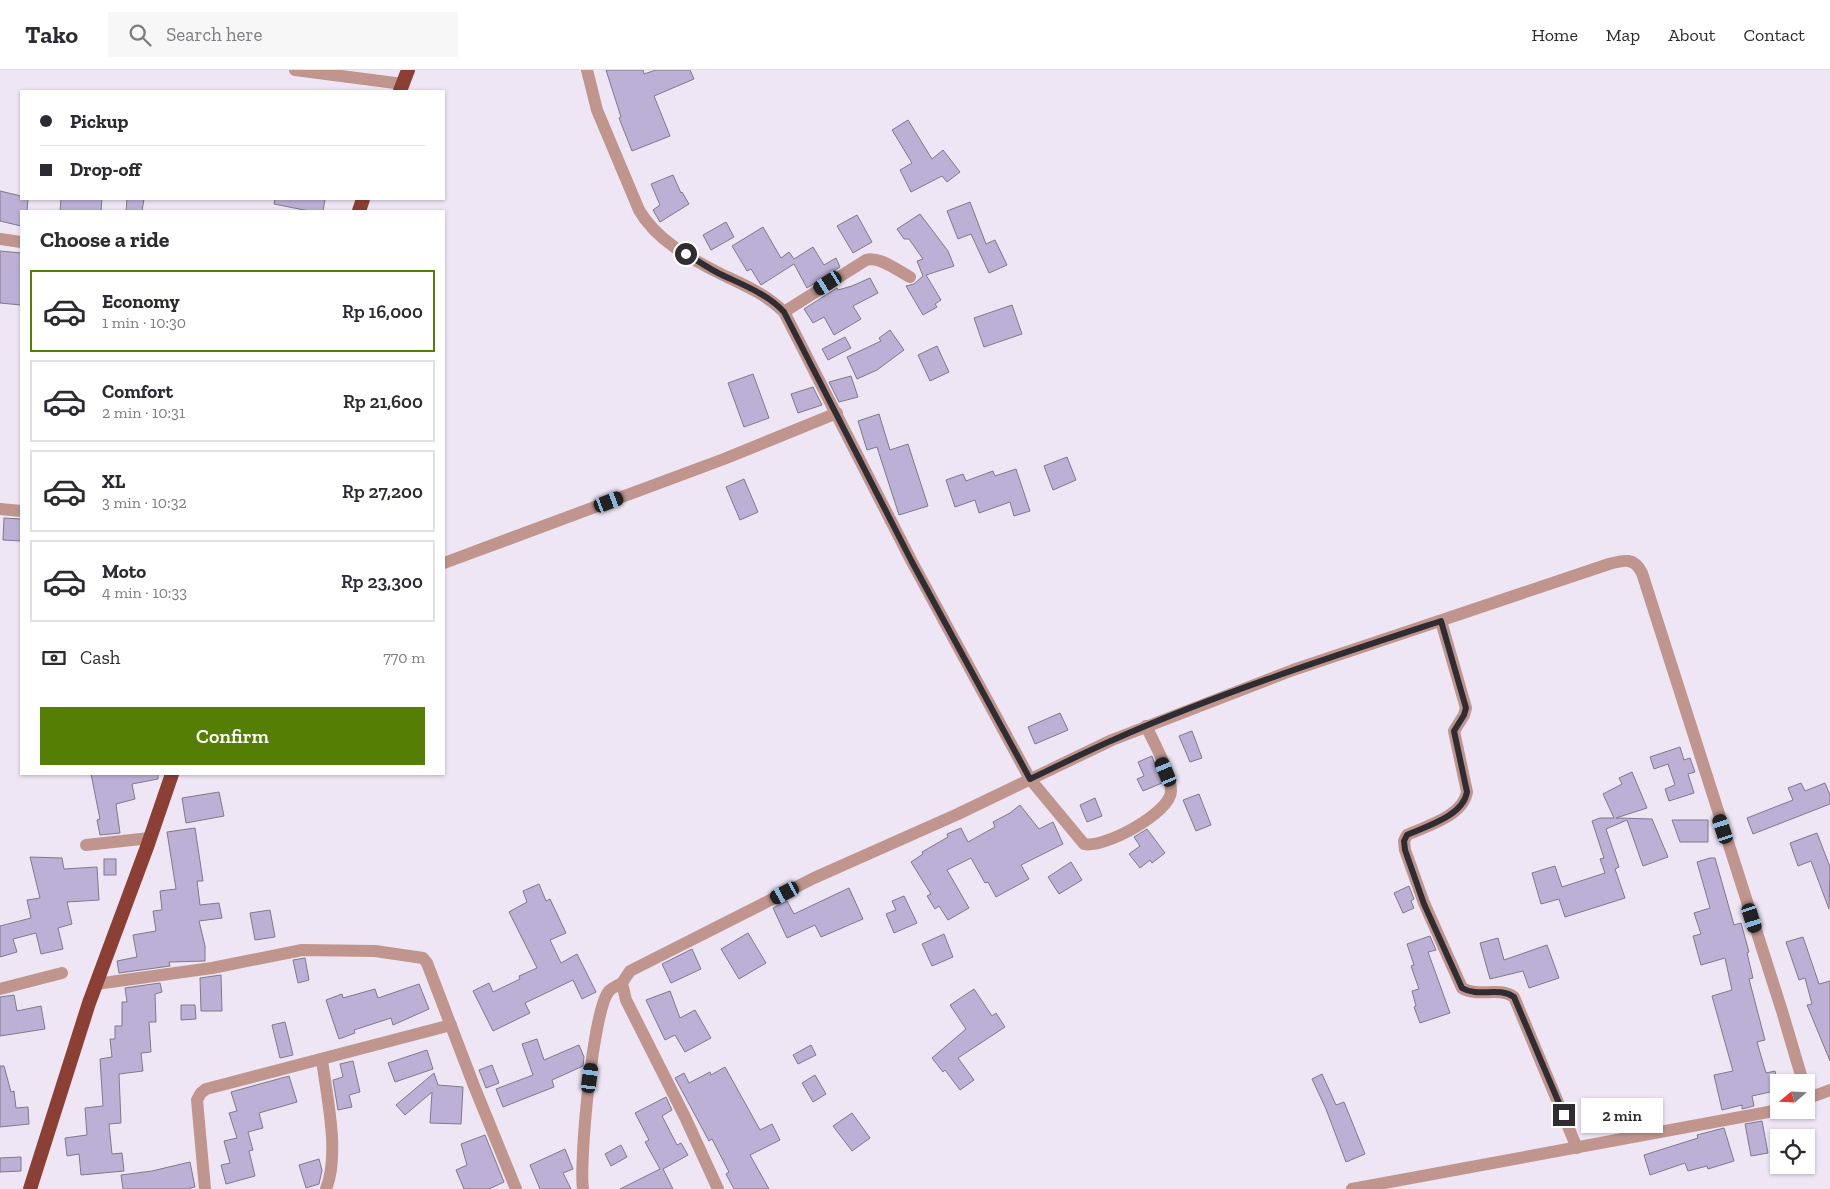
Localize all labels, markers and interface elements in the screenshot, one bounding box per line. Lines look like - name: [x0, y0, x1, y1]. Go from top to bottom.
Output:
- search box: [108, 12, 458, 57]
- text: Tako: [25, 20, 78, 49]
- icon: search: [126, 21, 154, 49]
- text: Search here: [166, 23, 262, 46]
- text: Home: [1531, 24, 1578, 46]
- text: Map: [1606, 24, 1640, 46]
- text: About: [1668, 24, 1715, 46]
- text: Contact: [1743, 24, 1805, 46]
- text: Pickup: [70, 110, 128, 133]
- text: Drop-off: [70, 158, 141, 181]
- text: Choose a ride: [40, 226, 170, 253]
- route start: [675, 243, 697, 265]
- car: [811, 269, 844, 297]
- icon: car: [42, 289, 87, 334]
- text: Economy: [102, 290, 180, 313]
- text: Rp 16,000: [342, 300, 423, 323]
- text: 1 min · 10:30: [102, 313, 186, 332]
- icon: car: [42, 379, 87, 424]
- text: Comfort: [102, 380, 173, 403]
- text: Rp 21,600: [343, 390, 423, 413]
- text: 2 min · 10:31: [102, 403, 185, 422]
- icon: car: [42, 469, 87, 514]
- text: XL: [102, 470, 125, 493]
- text: Rp 27,200: [342, 480, 423, 503]
- car: [592, 490, 625, 514]
- text: 3 min · 10:32: [102, 493, 187, 512]
- icon: car: [42, 559, 87, 604]
- text: Moto: [102, 560, 146, 583]
- text: Rp 23,300: [341, 570, 423, 593]
- text: 4 min · 10:33: [102, 583, 187, 602]
- icon: cash: [40, 644, 68, 672]
- text: Cash: [80, 646, 120, 669]
- text: 770 m: [383, 648, 425, 667]
- button: Confirm: [40, 707, 425, 765]
- car: [1153, 755, 1178, 789]
- car: [1711, 812, 1734, 846]
- car: [768, 879, 801, 907]
- car: [1740, 901, 1763, 935]
- car: [580, 1062, 599, 1094]
- north arrow: [1770, 1074, 1815, 1119]
- map controls: [1770, 1074, 1815, 1174]
- callout: 2 min: [1582, 1098, 1664, 1132]
- route end: [1553, 1104, 1575, 1126]
- text: 2 min: [1602, 1106, 1642, 1125]
- button: locate: [1770, 1129, 1815, 1174]

